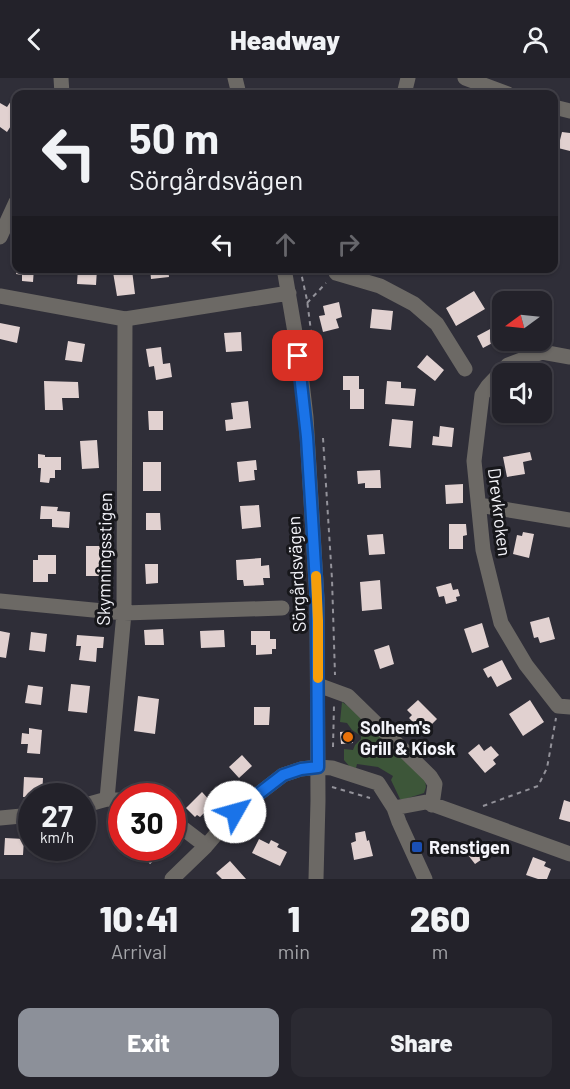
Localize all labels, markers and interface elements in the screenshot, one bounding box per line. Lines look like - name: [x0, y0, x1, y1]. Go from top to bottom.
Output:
- icon: back: [18, 23, 51, 56]
- text: Headway: [230, 23, 340, 55]
- icon: person: [519, 23, 552, 56]
- text: 50 m: [129, 112, 219, 162]
- icon: left: [30, 114, 108, 192]
- text: Sörgårdsvägen: [129, 163, 303, 195]
- icon: left: [206, 228, 239, 261]
- icon: ahead: [269, 228, 302, 261]
- icon: right: [332, 228, 365, 261]
- north arrow: [492, 291, 552, 351]
- map controls: [492, 291, 552, 423]
- pin: [272, 330, 323, 381]
- icon: arrive: [281, 339, 314, 372]
- button: sound: [492, 363, 552, 423]
- street label: Drevkroken: [484, 467, 516, 557]
- street label: Skymningsstigen: [92, 492, 116, 626]
- street label: Sörgårdsvägen: [282, 515, 310, 633]
- place label: Solhem's Grill & Kiosk: [360, 716, 456, 759]
- marker: Solhem's Grill & Kiosk: [341, 730, 355, 744]
- position arrow: [203, 780, 267, 844]
- speed limit sign: 30: [108, 783, 186, 861]
- text: 27: [41, 797, 73, 833]
- text: km/h: [40, 828, 74, 846]
- place label: Renstigen: [429, 836, 510, 858]
- marker: Renstigen: [410, 840, 424, 854]
- text: 10:41: [100, 896, 178, 939]
- text: 1: [288, 896, 300, 939]
- text: 260: [410, 896, 470, 939]
- text: Arrival: [111, 939, 167, 963]
- text: min: [278, 939, 310, 963]
- text: m: [432, 939, 448, 963]
- button: Exit: [18, 1008, 279, 1077]
- button: Share: [291, 1008, 552, 1077]

